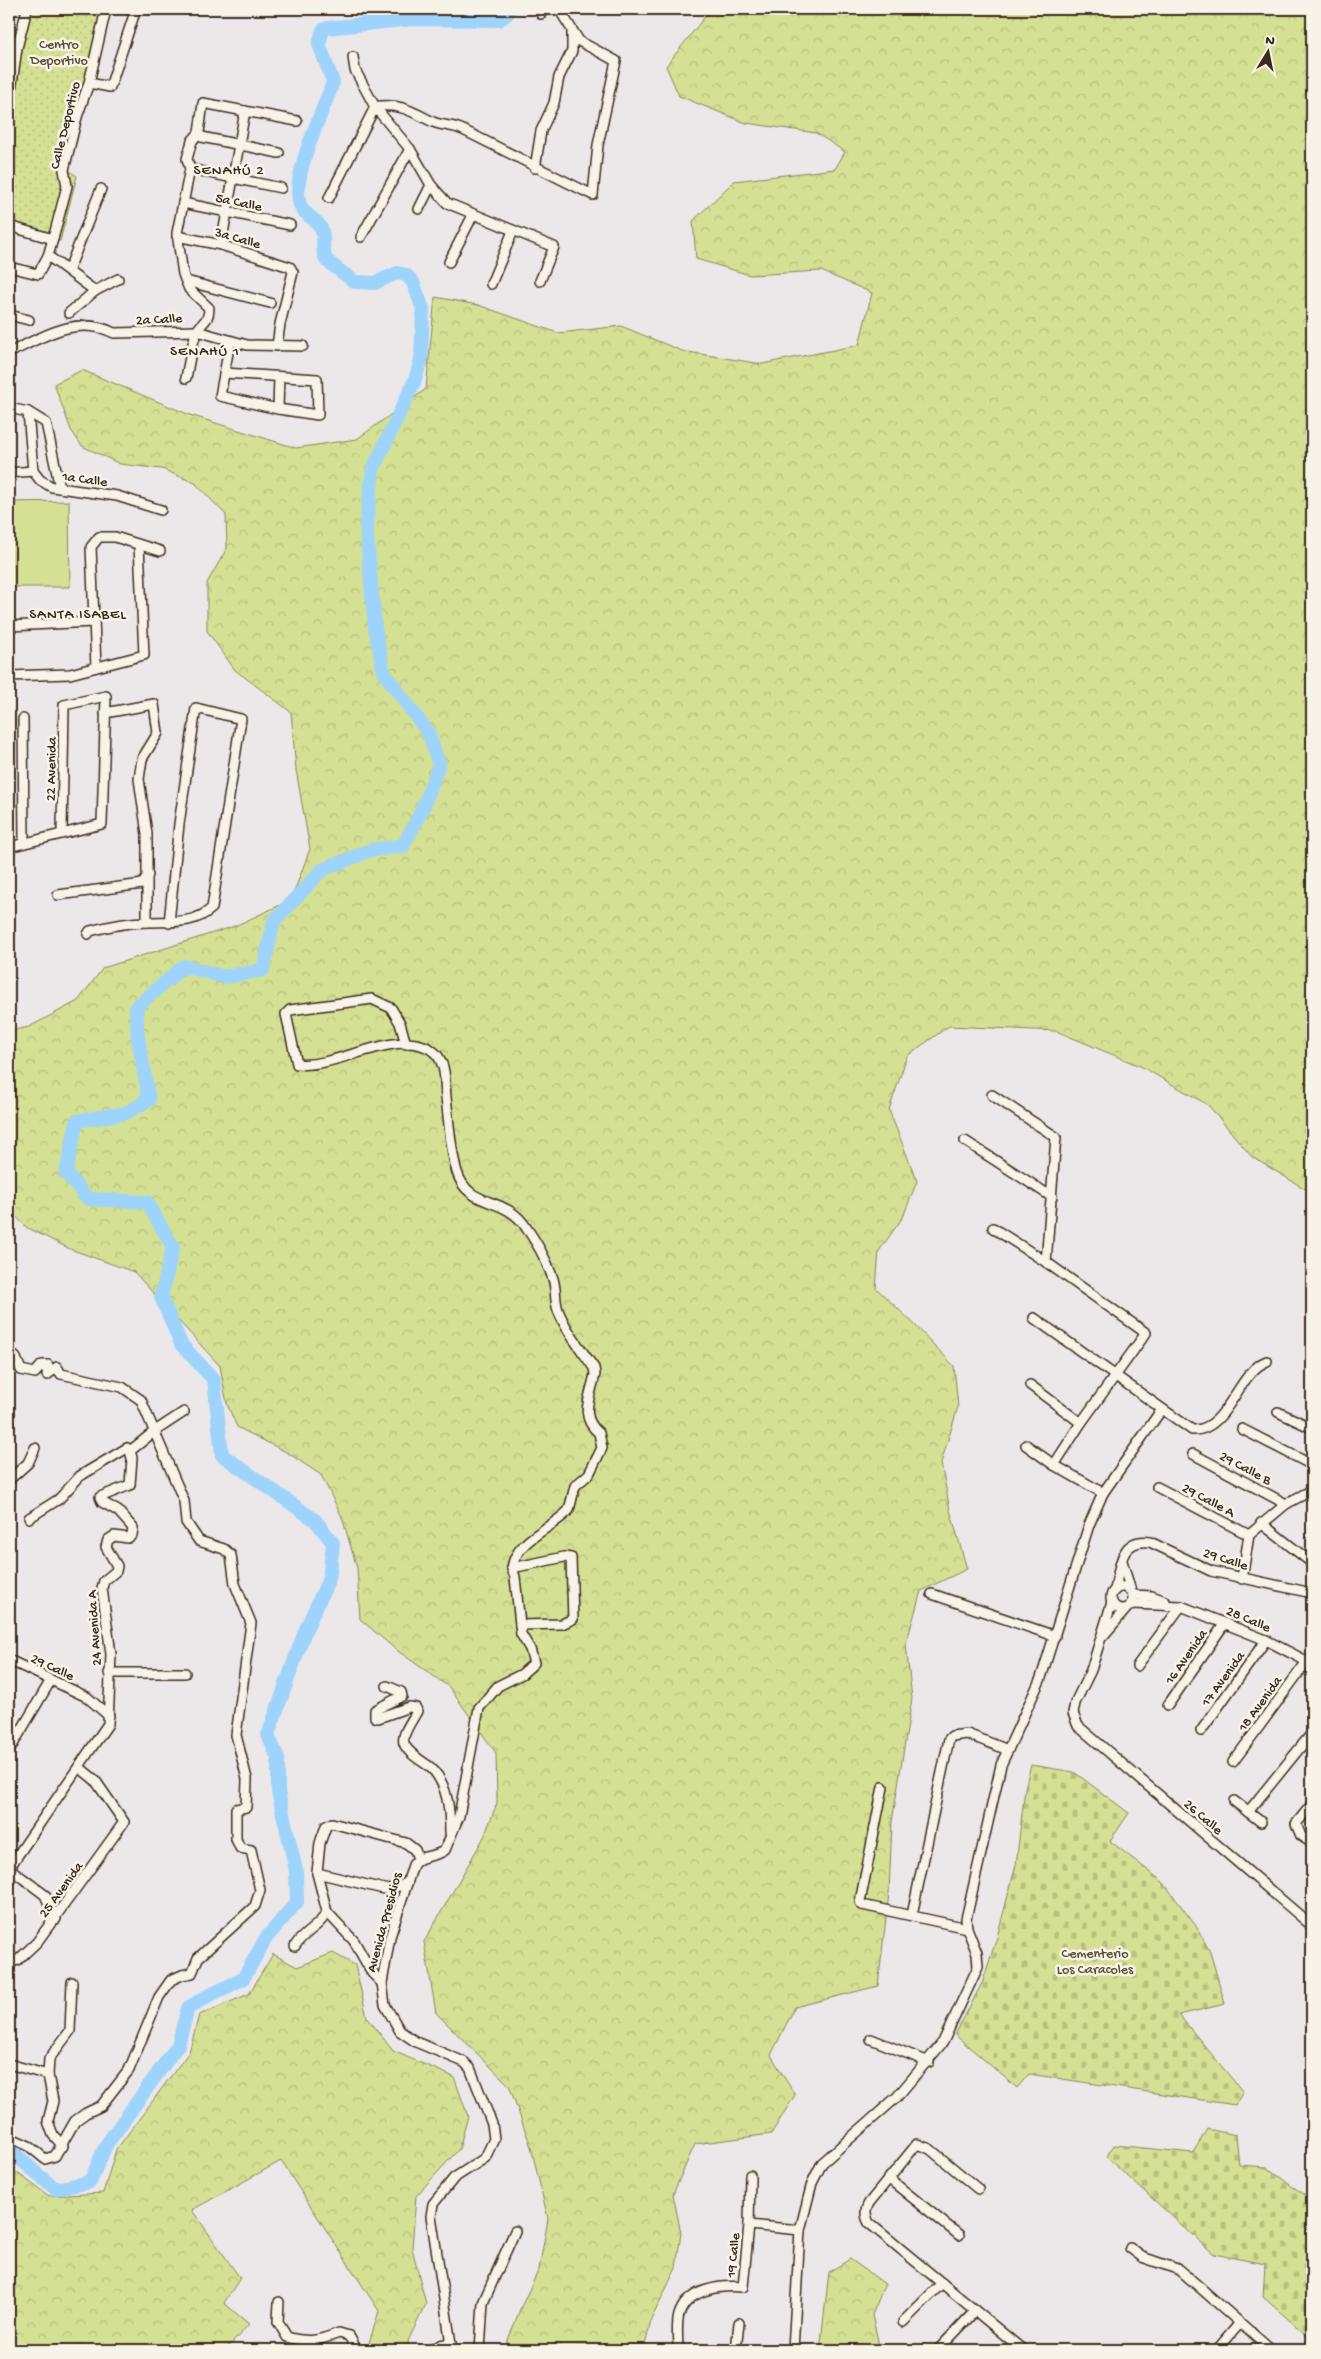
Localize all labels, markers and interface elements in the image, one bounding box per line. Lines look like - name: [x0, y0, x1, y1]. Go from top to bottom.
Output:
- north arrow: [1244, 28, 1294, 78]
- text: N: [1264, 32, 1276, 51]
- park label: Centro Deportivo: [29, 37, 88, 70]
- street label: Calle Deportivo: [47, 80, 86, 171]
- district label: SENAHÚ 2: [193, 162, 265, 180]
- street label: 5a Calle: [214, 190, 264, 217]
- street label: 3a Calle: [211, 224, 263, 254]
- street label: 2a Calle: [135, 311, 184, 330]
- district label: SENAHÚ 1: [170, 343, 240, 361]
- street label: 1a Calle: [60, 469, 109, 492]
- district label: SANTA ISABEL: [29, 606, 127, 624]
- street label: 22 Avenida: [43, 735, 62, 801]
- street label: 29 Calle B: [1216, 1448, 1274, 1490]
- street label: 29 Calle A: [1178, 1480, 1238, 1523]
- street label: 29 Calle: [1201, 1545, 1250, 1576]
- street label: 24 Avenida A: [84, 1589, 107, 1666]
- street label: 28 Calle: [1223, 1603, 1274, 1638]
- street label: 16 Avenida: [1161, 1626, 1213, 1689]
- street label: 17 Avenida: [1198, 1648, 1250, 1711]
- street label: 29 Calle: [28, 1651, 77, 1686]
- street label: 18 Avenida: [1235, 1673, 1287, 1736]
- street label: 26 Calle: [1179, 1796, 1226, 1840]
- street label: 25 Avenida: [36, 1858, 89, 1922]
- street label: Avenida Presidios: [364, 1870, 407, 1974]
- park label: Cementerio Los Caracoles: [1057, 1946, 1134, 1979]
- street label: 19 Calle: [724, 2231, 745, 2279]

